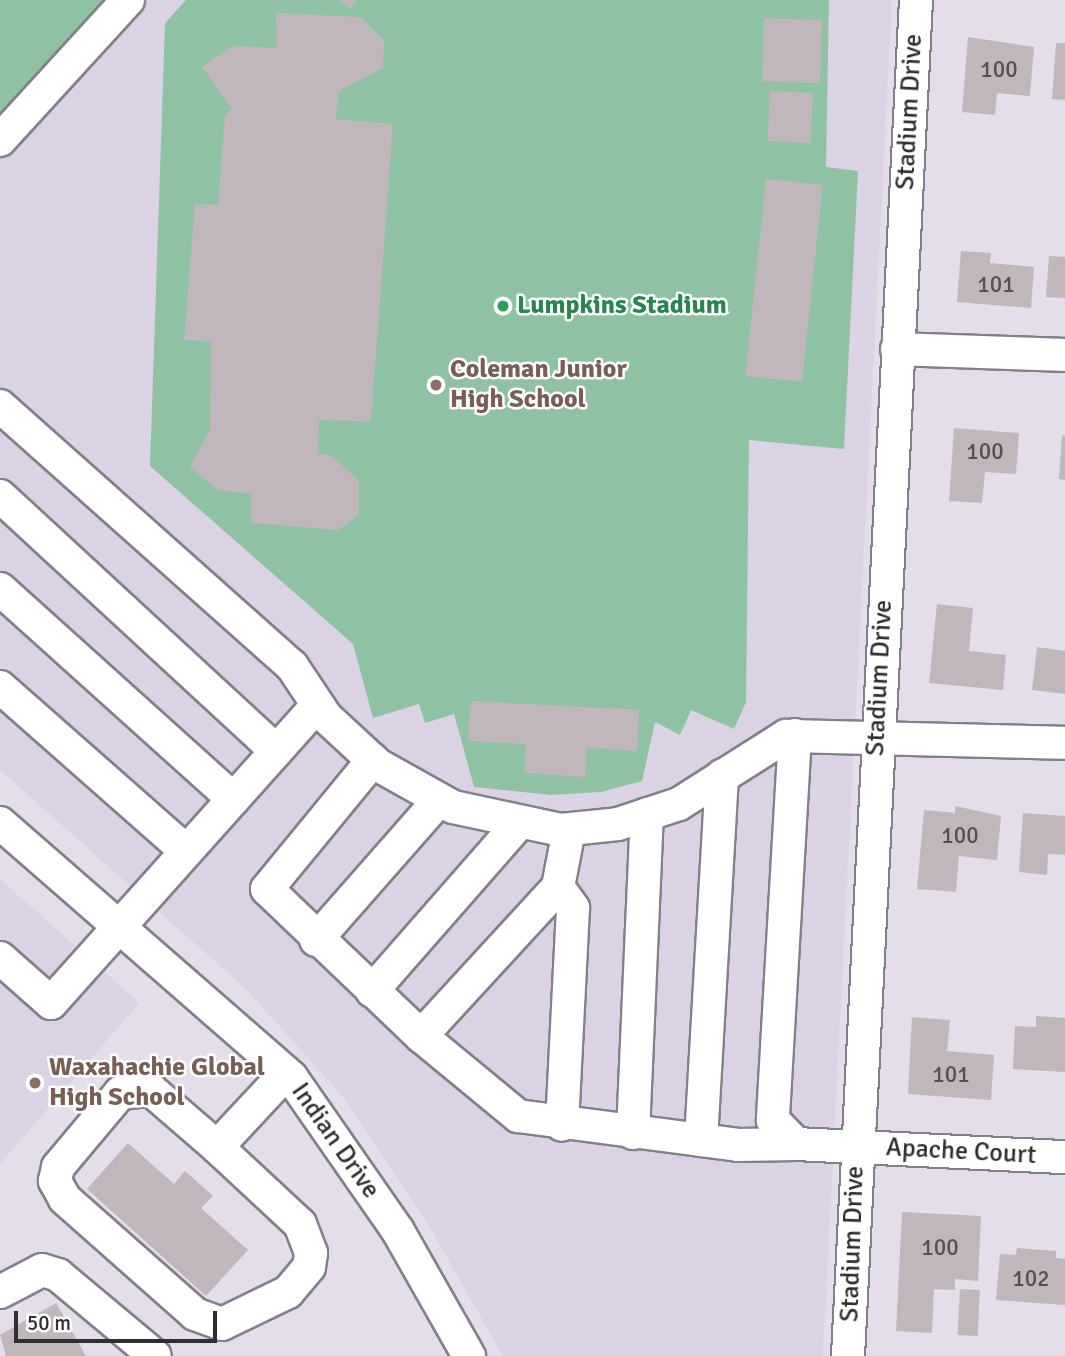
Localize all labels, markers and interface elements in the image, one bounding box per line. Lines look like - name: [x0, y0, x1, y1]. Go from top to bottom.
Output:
- street label: Stadium Drive: [890, 33, 930, 191]
- house number: 100: [980, 56, 1018, 84]
- house number: 101: [977, 271, 1015, 299]
- place label: Lumpkins Stadium: [517, 290, 727, 322]
- marker: Lumpkins Stadium: [495, 298, 511, 314]
- place label: Coleman Junior High School: [450, 354, 627, 416]
- marker: Coleman Junior High School: [428, 377, 444, 393]
- house number: 100: [966, 438, 1004, 466]
- street label: Stadium Drive: [860, 599, 900, 757]
- house number: 100: [941, 822, 979, 850]
- place label: Waxahachie Global High School: [49, 1052, 265, 1114]
- house number: 101: [932, 1061, 970, 1089]
- marker: Waxahachie Global High School: [27, 1075, 43, 1091]
- street label: Indian Drive: [284, 1077, 386, 1205]
- street label: Apache Court: [885, 1132, 1037, 1172]
- street label: Stadium Drive: [835, 1165, 871, 1323]
- house number: 100: [921, 1234, 959, 1262]
- house number: 102: [1012, 1265, 1050, 1293]
- scale bar: [18, 1296, 220, 1340]
- text: 50 m: [27, 1310, 71, 1336]

